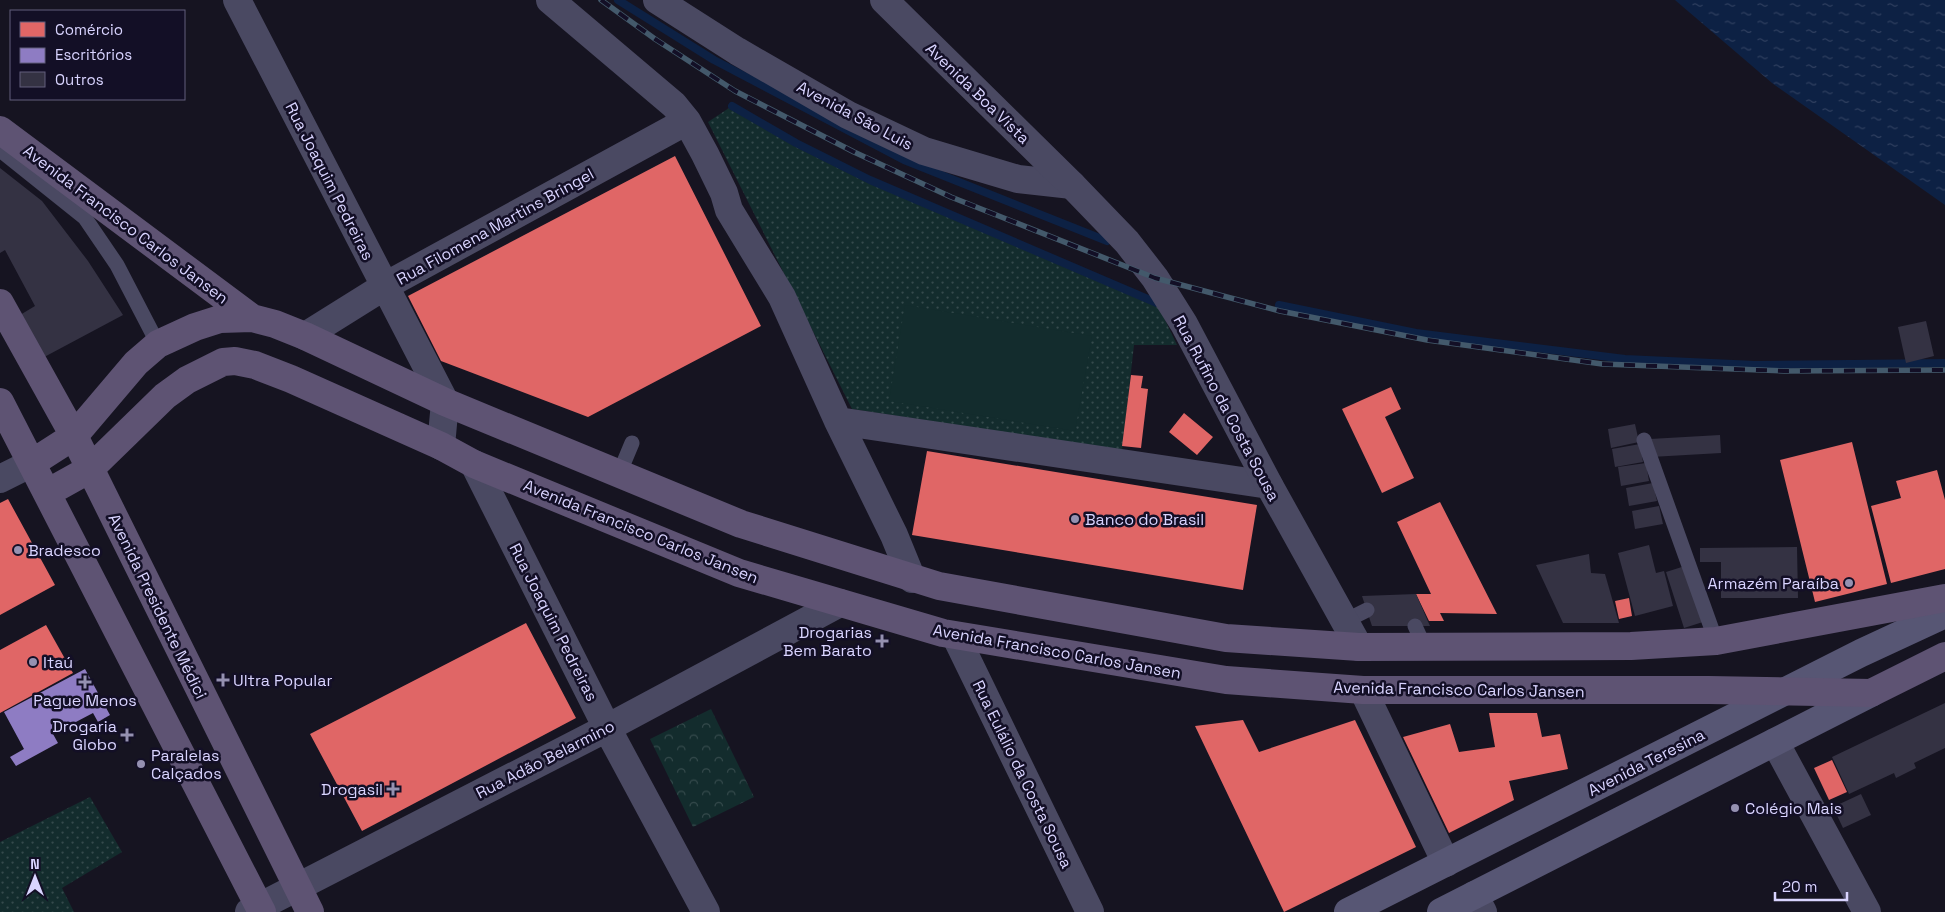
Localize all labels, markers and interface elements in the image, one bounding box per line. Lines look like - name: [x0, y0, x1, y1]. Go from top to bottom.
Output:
- legend: [10, 10, 185, 100]
- text: Comércio: [55, 20, 123, 39]
- street label: Avenida Boa Vista: [921, 38, 1034, 149]
- text: Escritórios: [55, 45, 132, 64]
- text: Outros: [55, 70, 104, 89]
- street label: Avenida São Luis: [793, 76, 916, 155]
- street label: Rua Joaquim Pedreiras: [281, 99, 379, 264]
- street label: Avenida Francisco Carlos Jansen: [19, 140, 232, 308]
- street label: Rua Filomena Martins Bringel: [393, 163, 598, 290]
- street label: Rua Rufino da Costa Sousa: [1169, 312, 1284, 505]
- street label: Avenida Francisco Carlos Jansen: [520, 475, 761, 588]
- place label: Banco do Brasil: [1085, 509, 1204, 530]
- street label: Avenida Presidente Médici: [104, 510, 212, 702]
- marker: Banco do Brasil: [1069, 513, 1081, 525]
- place label: Bradesco: [28, 540, 101, 561]
- street label: Rua Joaquim Pedreiras: [505, 540, 603, 705]
- marker: Bradesco: [12, 544, 24, 556]
- place label: Armazém Paraíba: [1708, 573, 1839, 594]
- marker: Armazém Paraíba: [1843, 577, 1855, 589]
- street label: Avenida Francisco Carlos Jansen: [931, 619, 1183, 684]
- place label: Drogarias Bem Barato: [783, 622, 872, 661]
- marker: Drogarias Bem Barato: [876, 635, 888, 647]
- place label: Itaú: [43, 652, 73, 673]
- marker: Itaú: [27, 656, 39, 668]
- place label: Ultra Popular: [233, 670, 333, 691]
- marker: Ultra Popular: [217, 674, 229, 686]
- marker: Pague Menos: [79, 676, 91, 688]
- street label: Rua Eulálio da Costa Sousa: [968, 677, 1077, 872]
- street label: Avenida Francisco Carlos Jansen: [1333, 677, 1585, 702]
- place label: Pague Menos: [33, 690, 137, 711]
- street label: Rua Adão Belarmino: [472, 715, 618, 804]
- place label: Drogaria Globo: [52, 716, 117, 755]
- street label: Avenida Teresina: [1584, 724, 1708, 801]
- marker: Drogaria Globo: [121, 729, 133, 741]
- place label: Paralelas Calçados: [151, 745, 222, 784]
- marker: Paralelas Calçados: [135, 758, 147, 770]
- place label: Drogasil: [321, 779, 383, 800]
- marker: Drogasil: [387, 783, 399, 795]
- place label: Colégio Mais: [1745, 798, 1842, 819]
- marker: Colégio Mais: [1729, 802, 1741, 814]
- north arrow: [10, 852, 60, 902]
- text: N: [30, 855, 40, 873]
- scale bar: [1775, 870, 1848, 902]
- text: 20 m: [1782, 877, 1817, 896]

